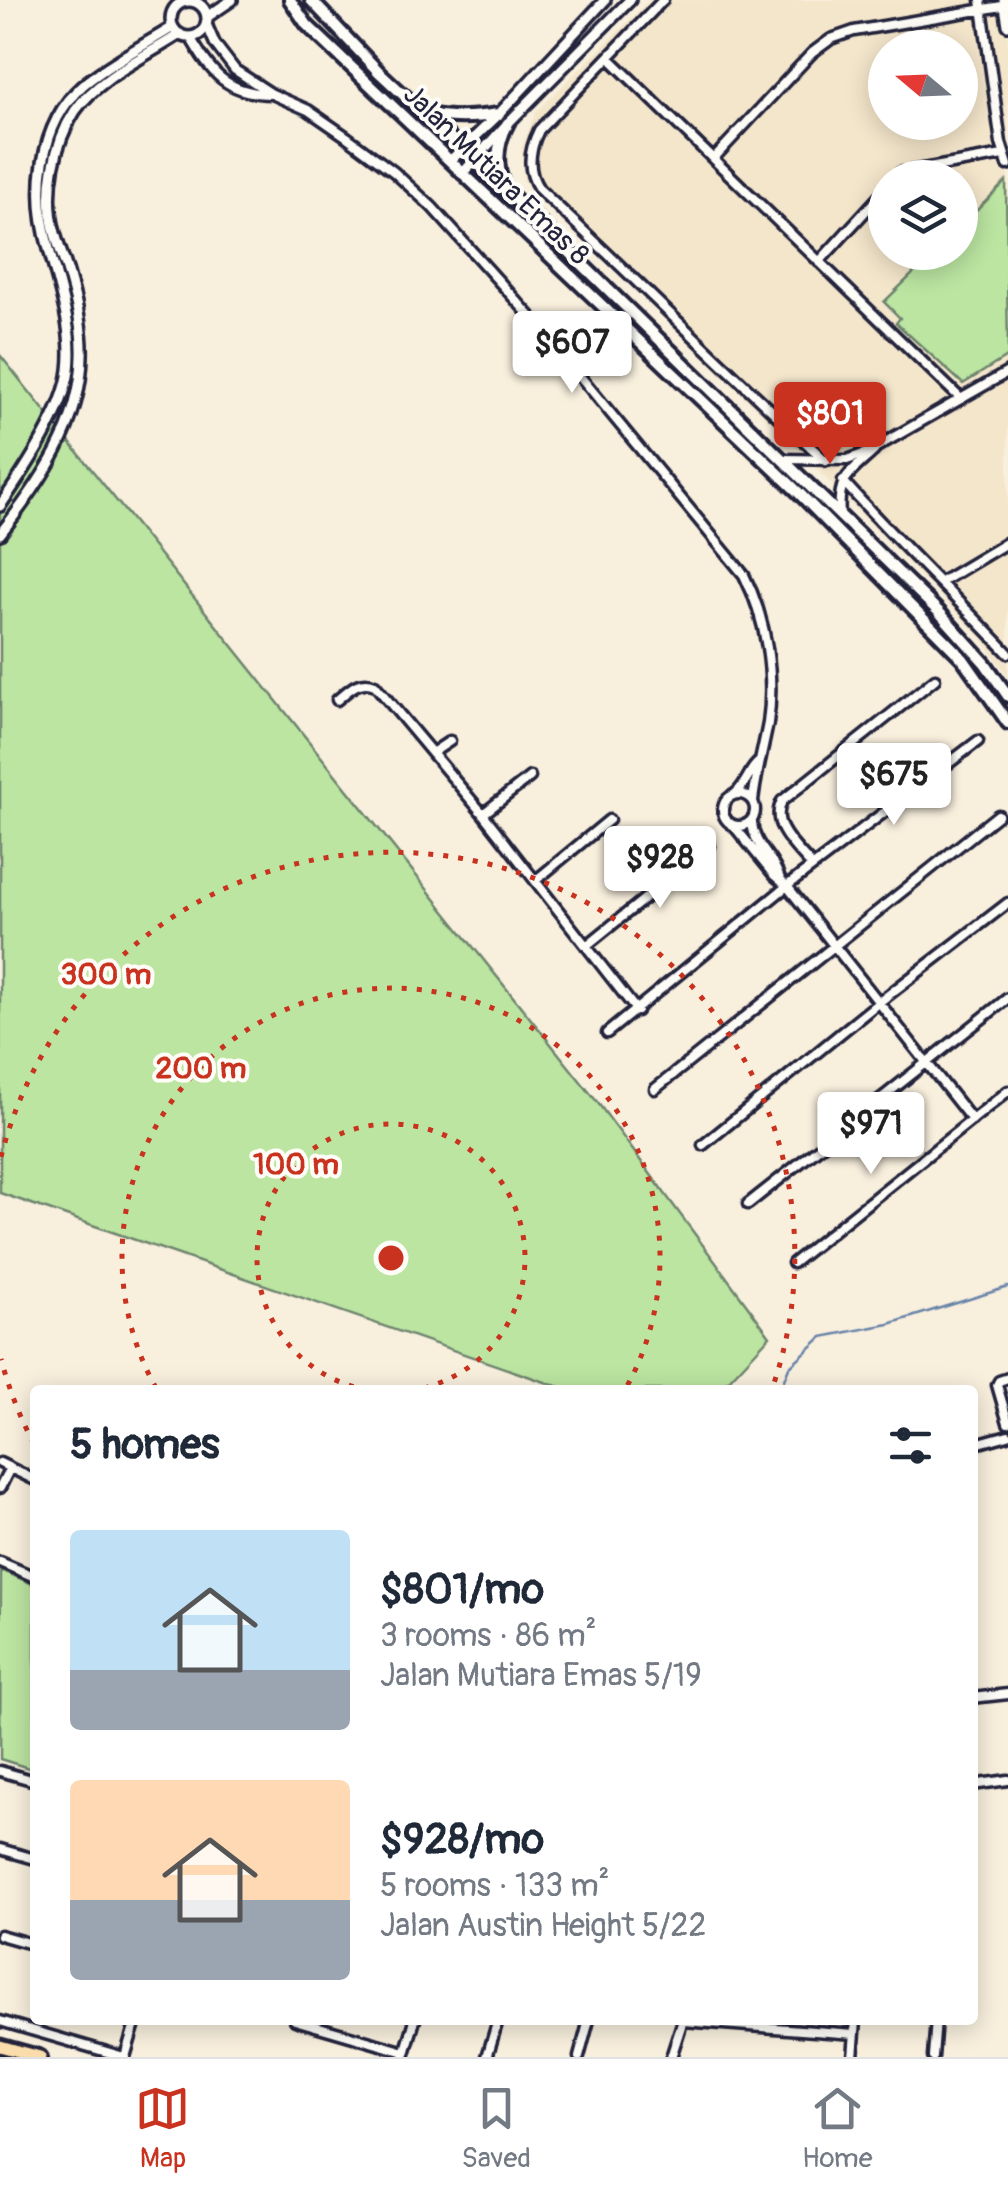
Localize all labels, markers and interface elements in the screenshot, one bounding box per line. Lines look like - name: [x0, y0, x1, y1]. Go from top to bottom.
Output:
- north arrow: [868, 30, 978, 140]
- map controls: [868, 30, 978, 270]
- street label: Jalan Mutiara Emas 8: [396, 77, 596, 273]
- button: layers: [868, 160, 978, 270]
- pin: $607: [513, 311, 631, 396]
- text: $607: [535, 323, 609, 363]
- pin: $801: [771, 382, 889, 467]
- text: $801: [796, 394, 864, 434]
- pin: $675: [835, 743, 953, 828]
- text: $675: [859, 755, 929, 795]
- pin: $928: [601, 826, 719, 911]
- text: $928: [626, 838, 694, 878]
- text: 300 m: [61, 956, 151, 993]
- text: 200 m: [156, 1050, 246, 1087]
- pin: $971: [812, 1092, 930, 1177]
- text: $971: [839, 1104, 903, 1144]
- text: 100 m: [253, 1146, 339, 1183]
- centre of rings: [373, 1240, 409, 1276]
- icon: filters: [883, 1418, 938, 1473]
- text: 5 homes: [70, 1419, 220, 1471]
- text: $801/mo: [380, 1564, 544, 1616]
- icon: home: [150, 1570, 270, 1690]
- text: 3 rooms · 86 m²: [380, 1616, 597, 1656]
- text: Jalan Mutiara Emas 5/19: [380, 1656, 702, 1696]
- text: $928/mo: [380, 1814, 544, 1866]
- icon: home: [150, 1820, 270, 1940]
- text: 5 rooms · 133 m²: [380, 1866, 610, 1906]
- text: Jalan Austin Height 5/22: [380, 1906, 706, 1946]
- tab: Map: [135, 2081, 190, 2176]
- tab: Saved: [461, 2081, 531, 2176]
- tab: Home: [802, 2081, 872, 2176]

